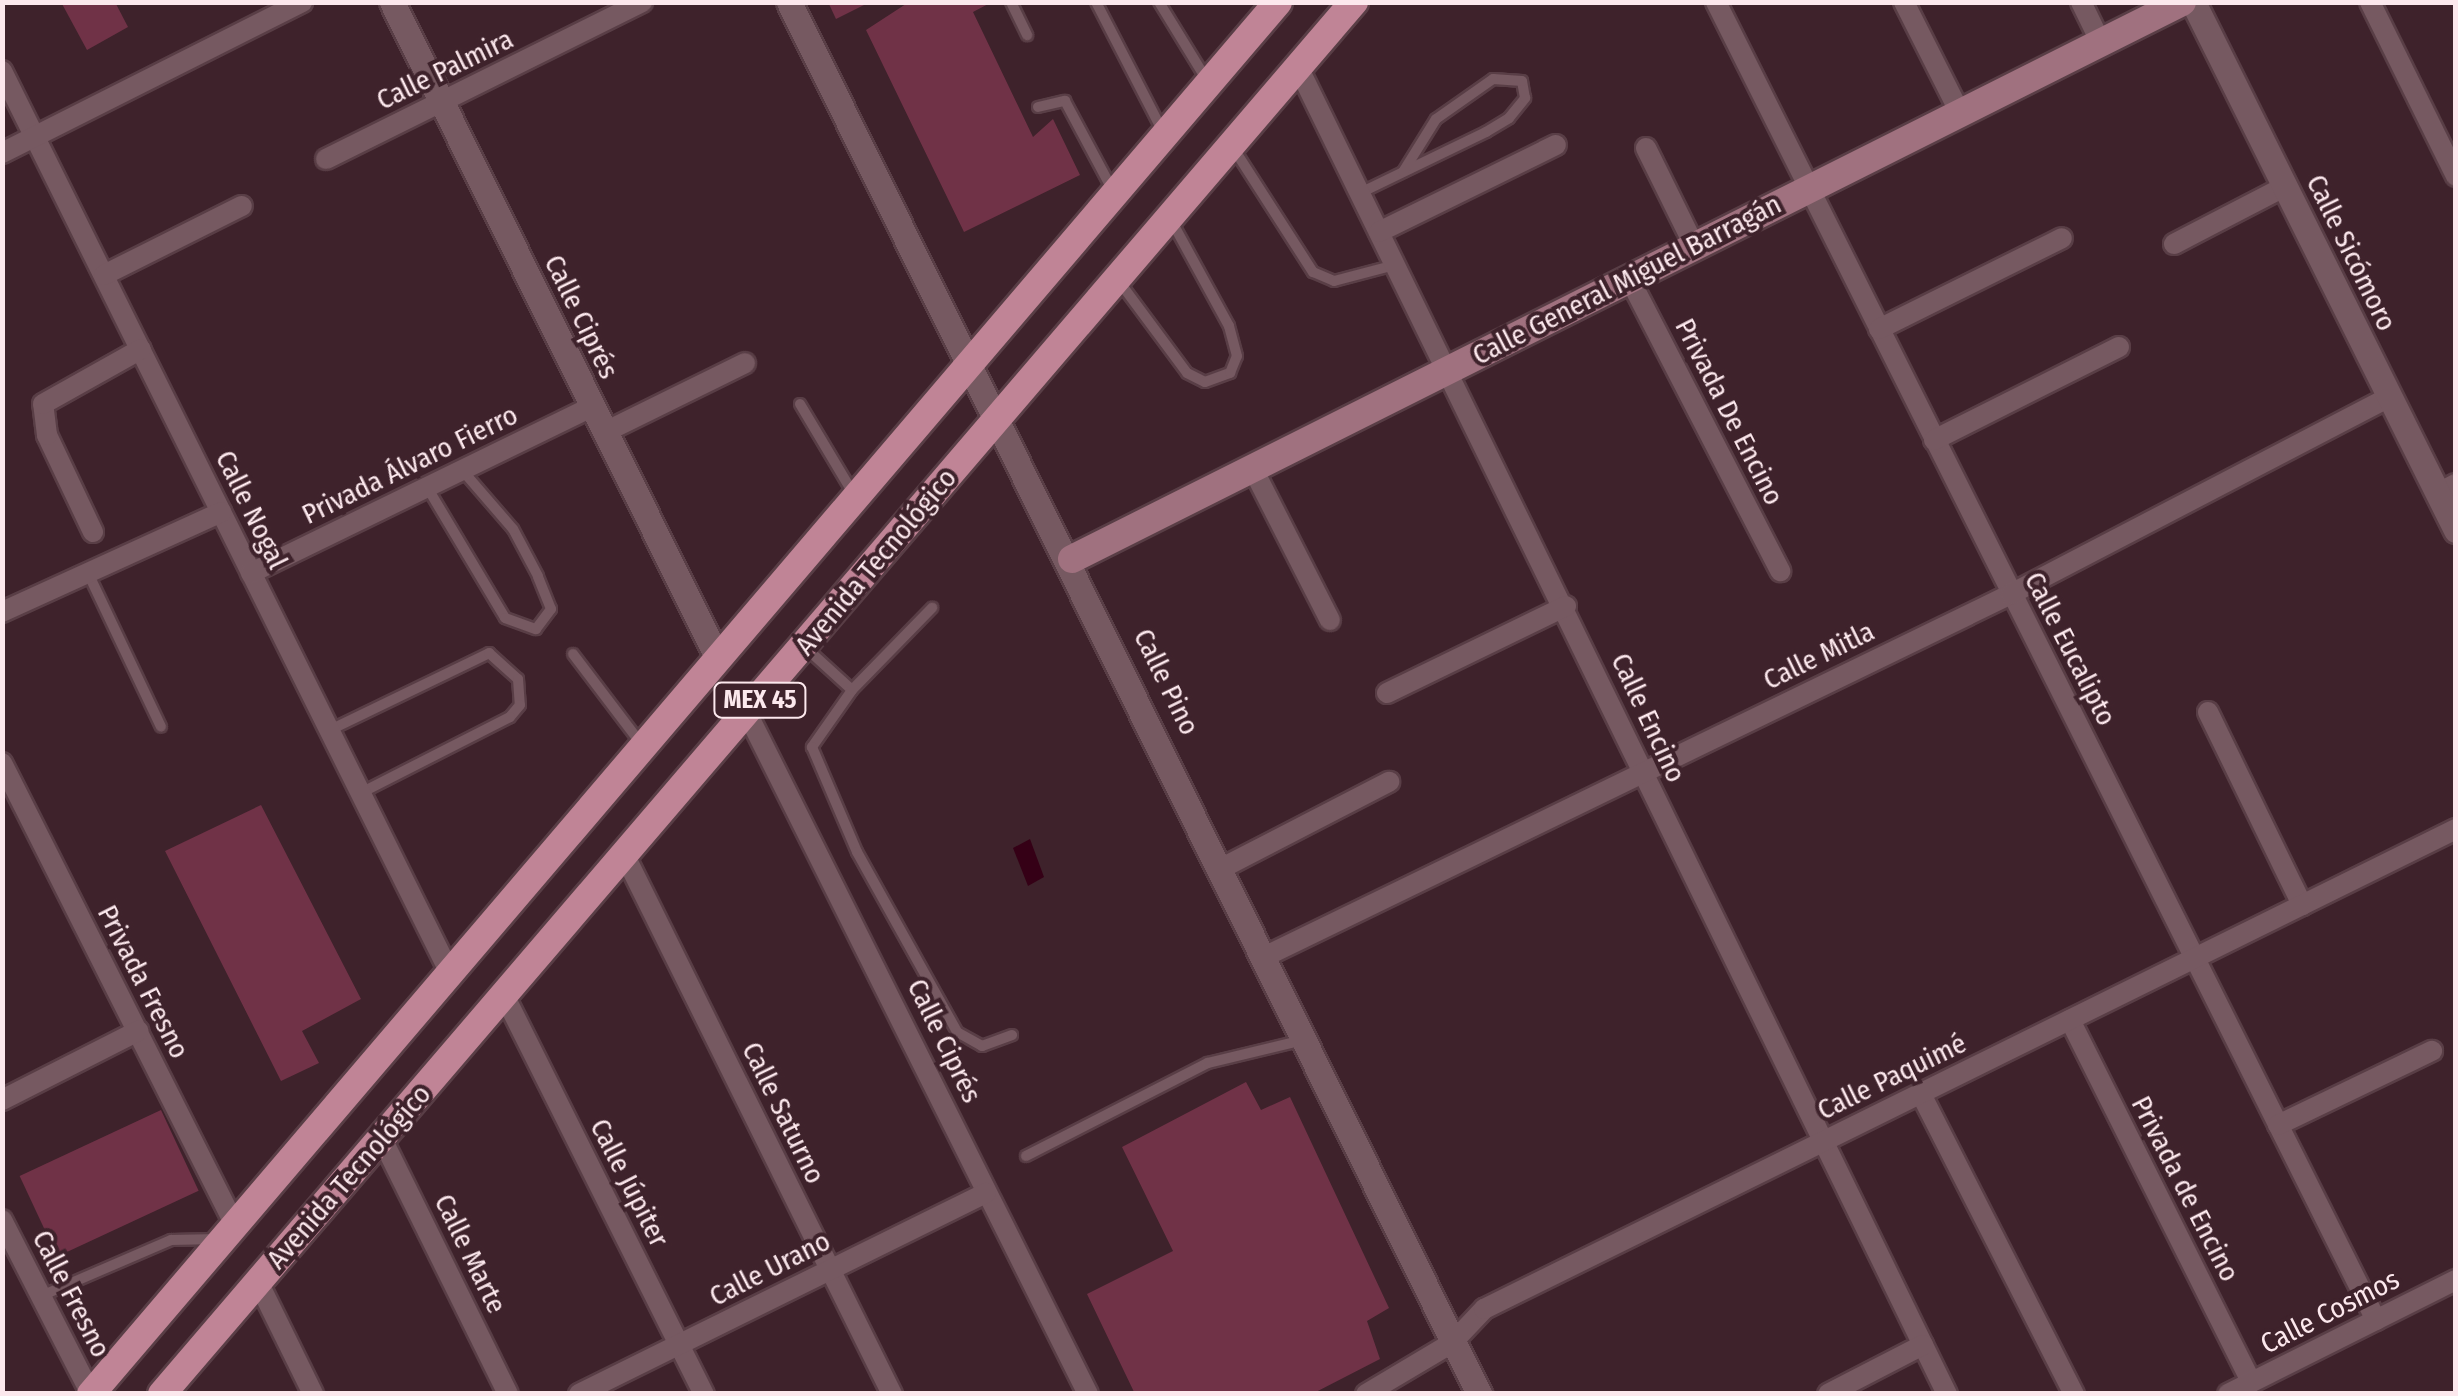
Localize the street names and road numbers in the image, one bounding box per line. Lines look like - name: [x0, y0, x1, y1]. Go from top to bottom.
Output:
- street label: Calle Palmira: [371, 23, 519, 117]
- street label: Calle Sicómoro: [2299, 169, 2403, 337]
- street label: Calle General Miguel Barragán: [1467, 187, 1787, 373]
- street label: Calle Ciprés: [537, 250, 625, 384]
- street label: Privada De Encino: [1668, 313, 1790, 511]
- street label: Privada Álvaro Fierro: [297, 398, 523, 532]
- street label: Calle Nogal: [208, 445, 294, 575]
- street label: Avenida Tecnológico: [788, 462, 964, 662]
- street label: Calle Eucalipto: [2017, 567, 2123, 731]
- street label: Calle Mitla: [1758, 615, 1880, 697]
- street label: Calle Pino: [1126, 624, 1206, 740]
- street label: Calle Encino: [1603, 648, 1693, 788]
- road number: MEX 45: [712, 680, 808, 720]
- street label: Privada Fresno: [90, 900, 196, 1064]
- street label: Calle Ciprés: [900, 974, 988, 1108]
- street label: Calle Paquimé: [1812, 1027, 1972, 1127]
- street label: Calle Saturno: [734, 1037, 832, 1189]
- street label: Avenida Tecnológico: [260, 1078, 438, 1276]
- street label: Privada de Encino: [2124, 1091, 2246, 1287]
- street label: Calle Júpiter: [582, 1113, 676, 1253]
- street label: Calle Marte: [427, 1189, 513, 1319]
- street label: Calle Urano: [704, 1224, 836, 1314]
- street label: Calle Fresno: [25, 1225, 117, 1363]
- street label: Calle Cosmos: [2255, 1263, 2405, 1361]

